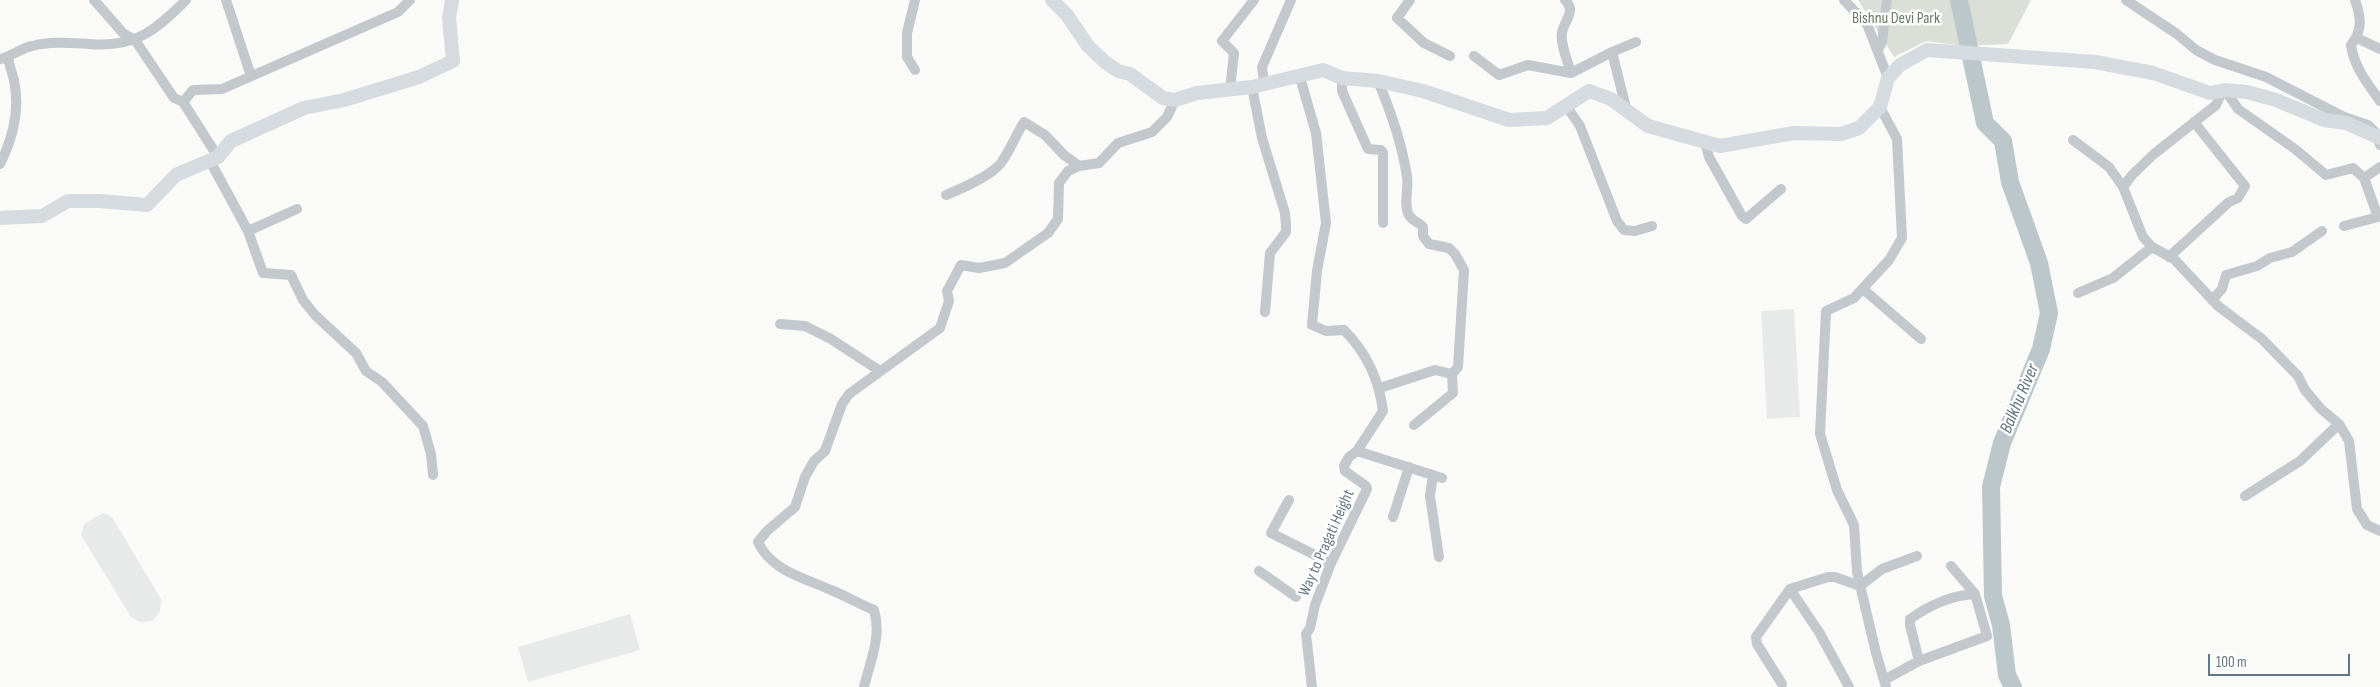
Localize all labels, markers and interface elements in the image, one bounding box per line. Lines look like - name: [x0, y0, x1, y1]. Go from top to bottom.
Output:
- park label: Bishnu Devi Park: [1852, 9, 1940, 29]
- water label: Balkhu River: [1996, 361, 2044, 437]
- street label: Way to Pragati Height: [1295, 487, 1359, 599]
- scale bar: [2210, 644, 2352, 676]
- text: 100 m: [2216, 653, 2247, 672]

